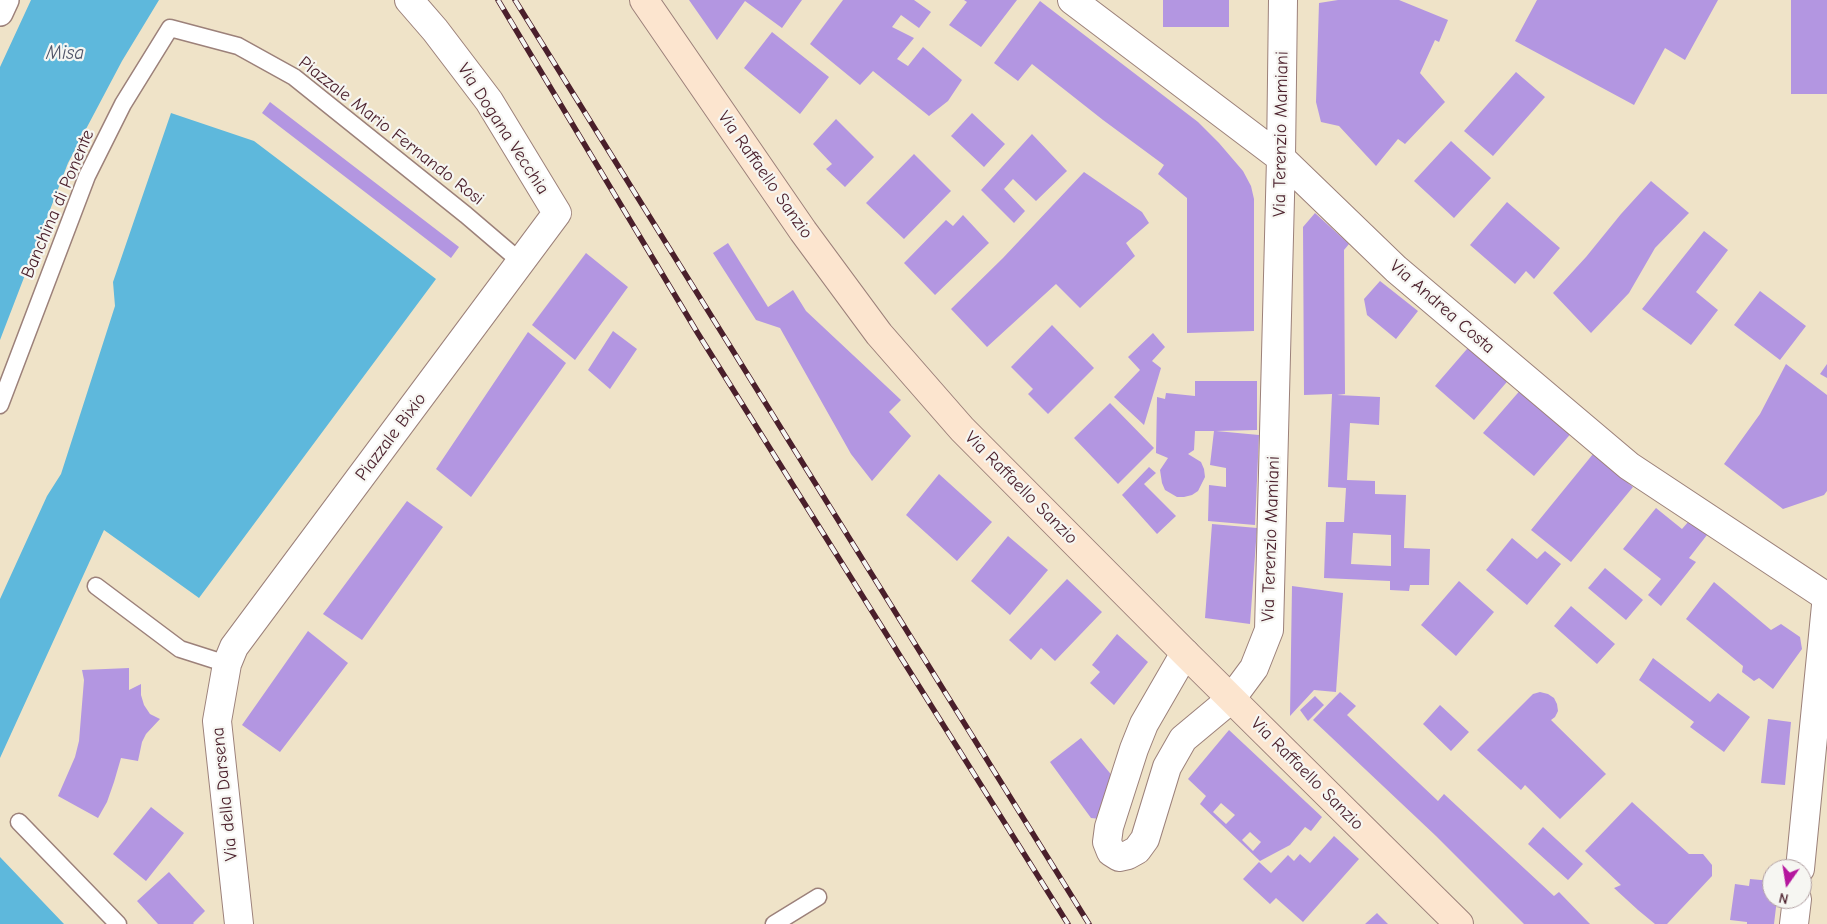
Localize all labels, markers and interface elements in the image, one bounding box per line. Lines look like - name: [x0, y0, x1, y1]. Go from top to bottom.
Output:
- water label: Misa: [46, 43, 84, 65]
- street label: Via Terenzio Mamiani: [1269, 51, 1293, 217]
- street label: Piazzale Mario Fernando Rosi: [294, 52, 488, 210]
- street label: Via Dogana Vecchia: [453, 59, 553, 199]
- street label: Via Raffaello Sanzio: [713, 107, 817, 243]
- street label: Banchina di Ponente: [17, 127, 99, 281]
- street label: Via Andrea Costa: [1385, 256, 1499, 358]
- street label: Piazzale Bixio: [351, 389, 431, 485]
- street label: Via Raffaello Sanzio: [960, 427, 1082, 549]
- street label: Via Terenzio Mamiani: [1257, 456, 1285, 622]
- street label: Via Raffaello Sanzio: [1246, 713, 1368, 835]
- street label: Via della Darsena: [207, 726, 243, 862]
- north arrow: [1762, 859, 1812, 909]
- text: N: [1777, 889, 1790, 907]

